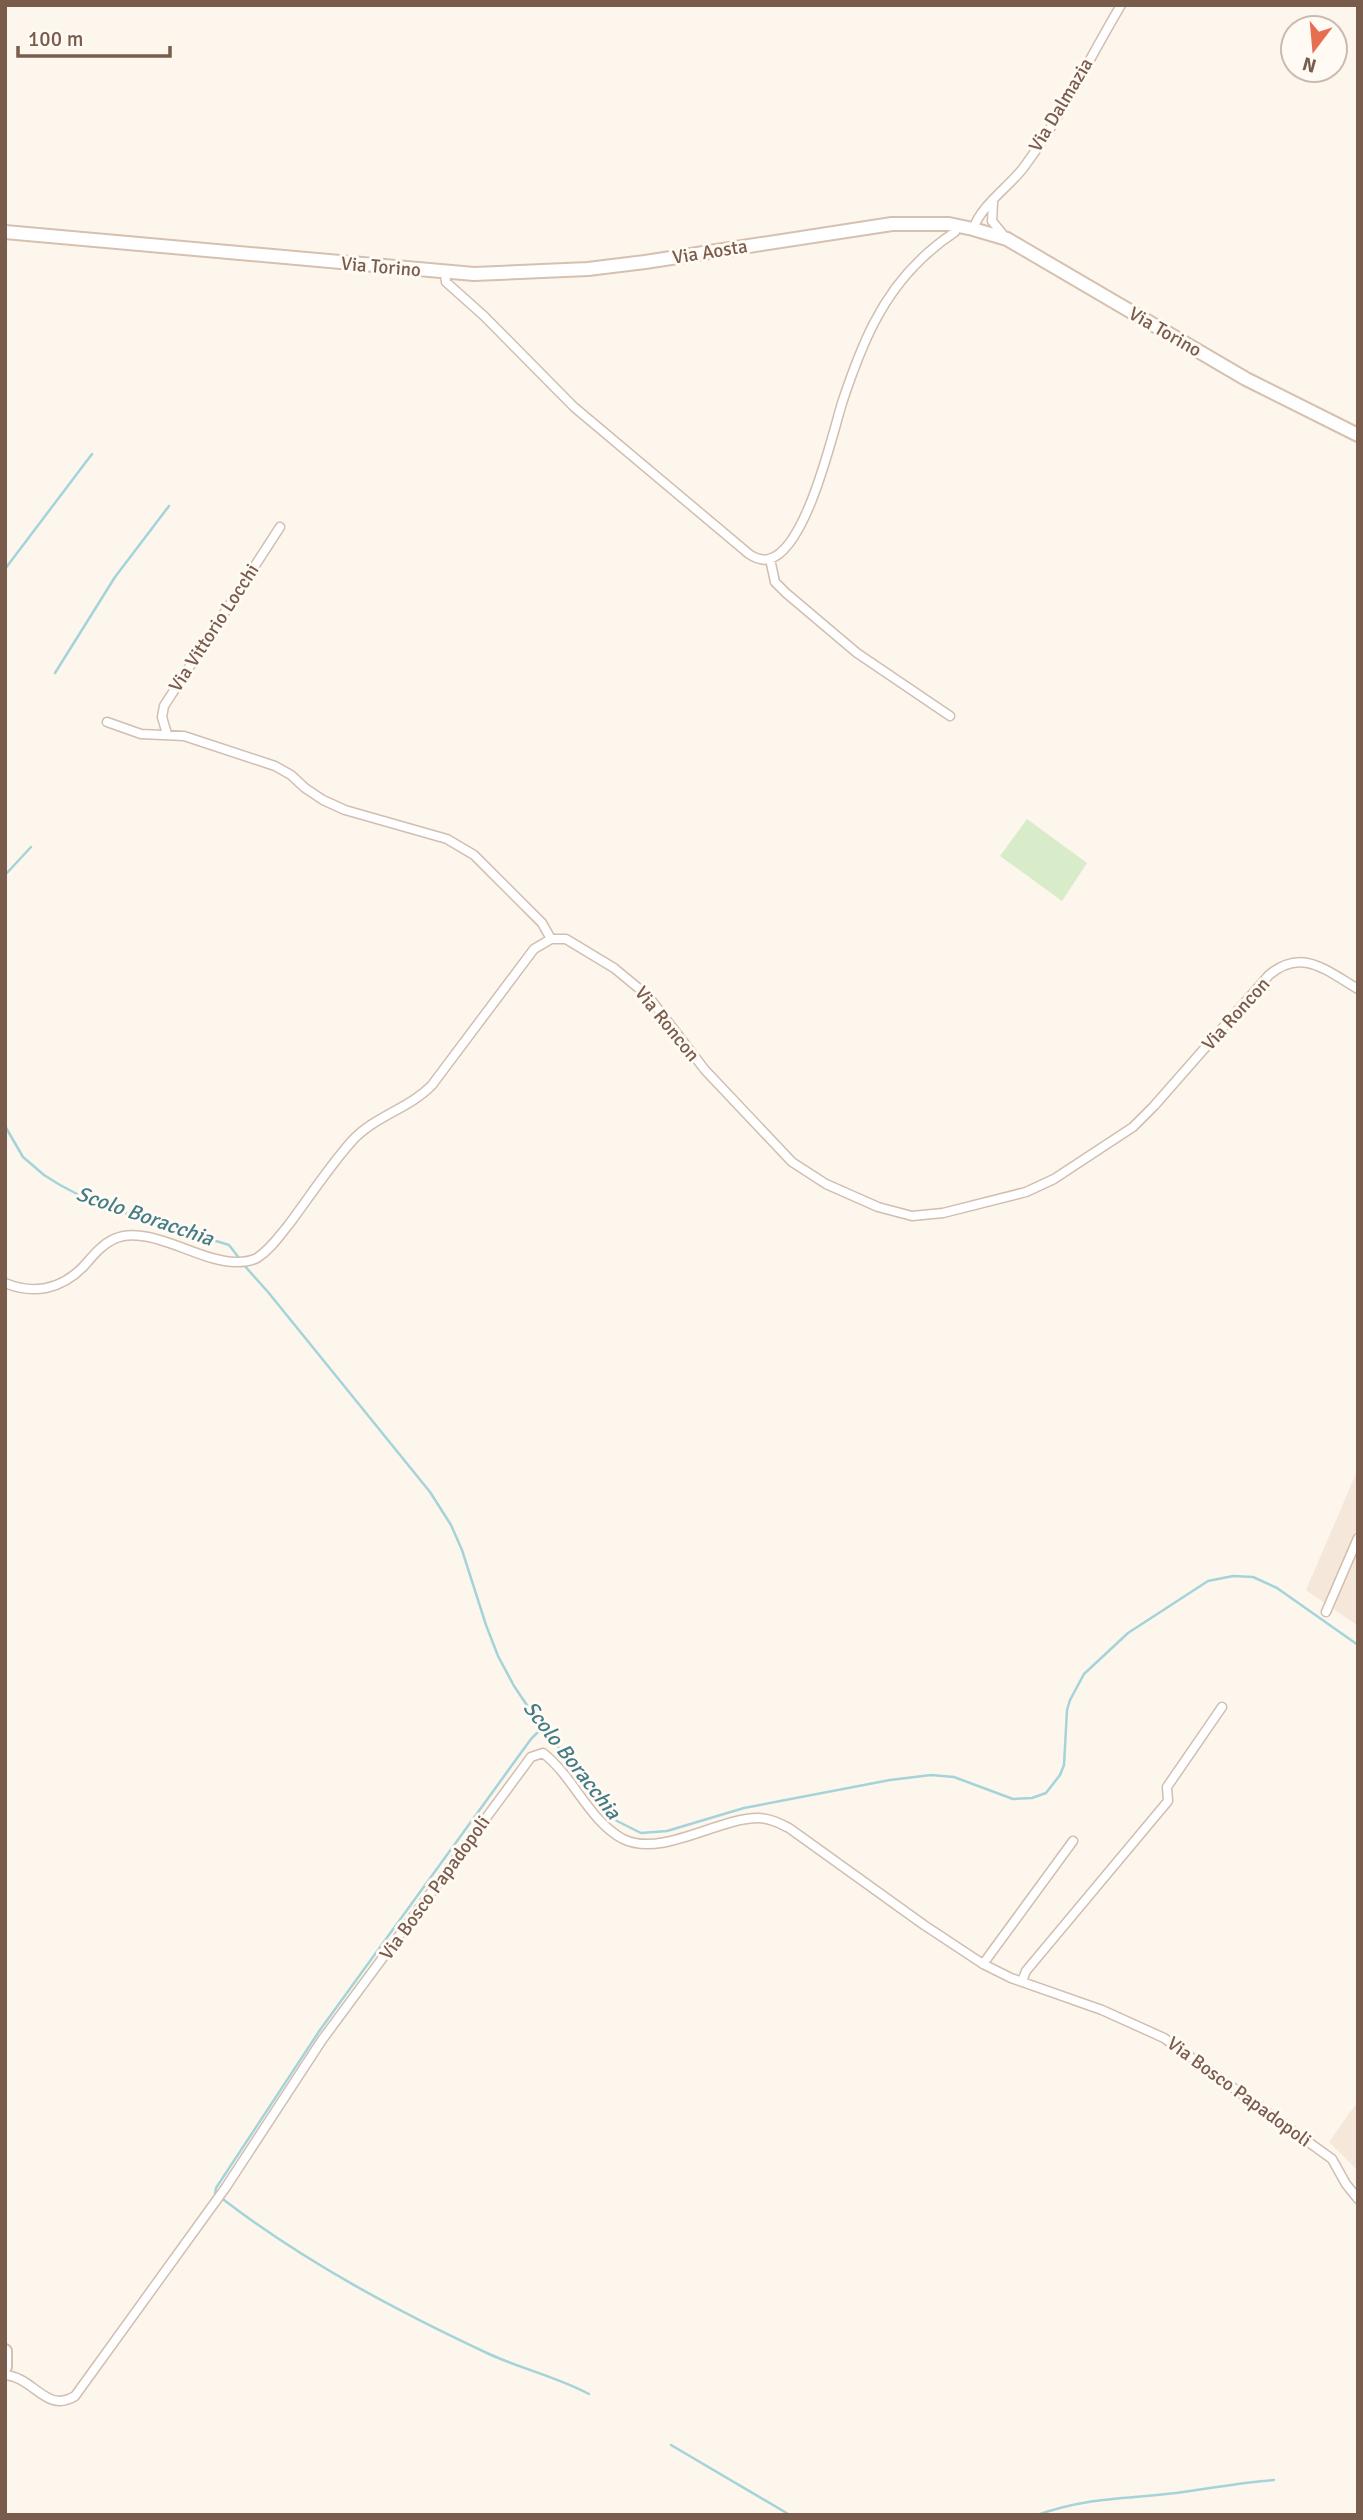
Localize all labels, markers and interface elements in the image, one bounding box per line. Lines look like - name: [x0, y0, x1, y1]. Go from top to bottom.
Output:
- scale bar: [18, 14, 170, 58]
- north arrow: [1279, 14, 1349, 84]
- text: 100 m: [28, 26, 83, 52]
- text: N: [1300, 51, 1319, 78]
- street label: Via Dalmazia: [1024, 54, 1098, 156]
- street label: Via Aosta: [671, 234, 749, 270]
- street label: Via Torino: [340, 252, 422, 282]
- street label: Via Torino: [1124, 302, 1206, 363]
- street label: Via Vittorio Locchi: [164, 559, 264, 697]
- street label: Via Roncon: [1197, 972, 1275, 1056]
- street label: Via Roncon: [629, 981, 705, 1067]
- water label: Scolo Boracchia: [73, 1180, 218, 1252]
- water label: Scolo Boracchia: [518, 1696, 627, 1825]
- street label: Via Bosco Papadopoli: [375, 1811, 495, 1965]
- street label: Via Bosco Papadopoli: [1162, 2032, 1316, 2152]

